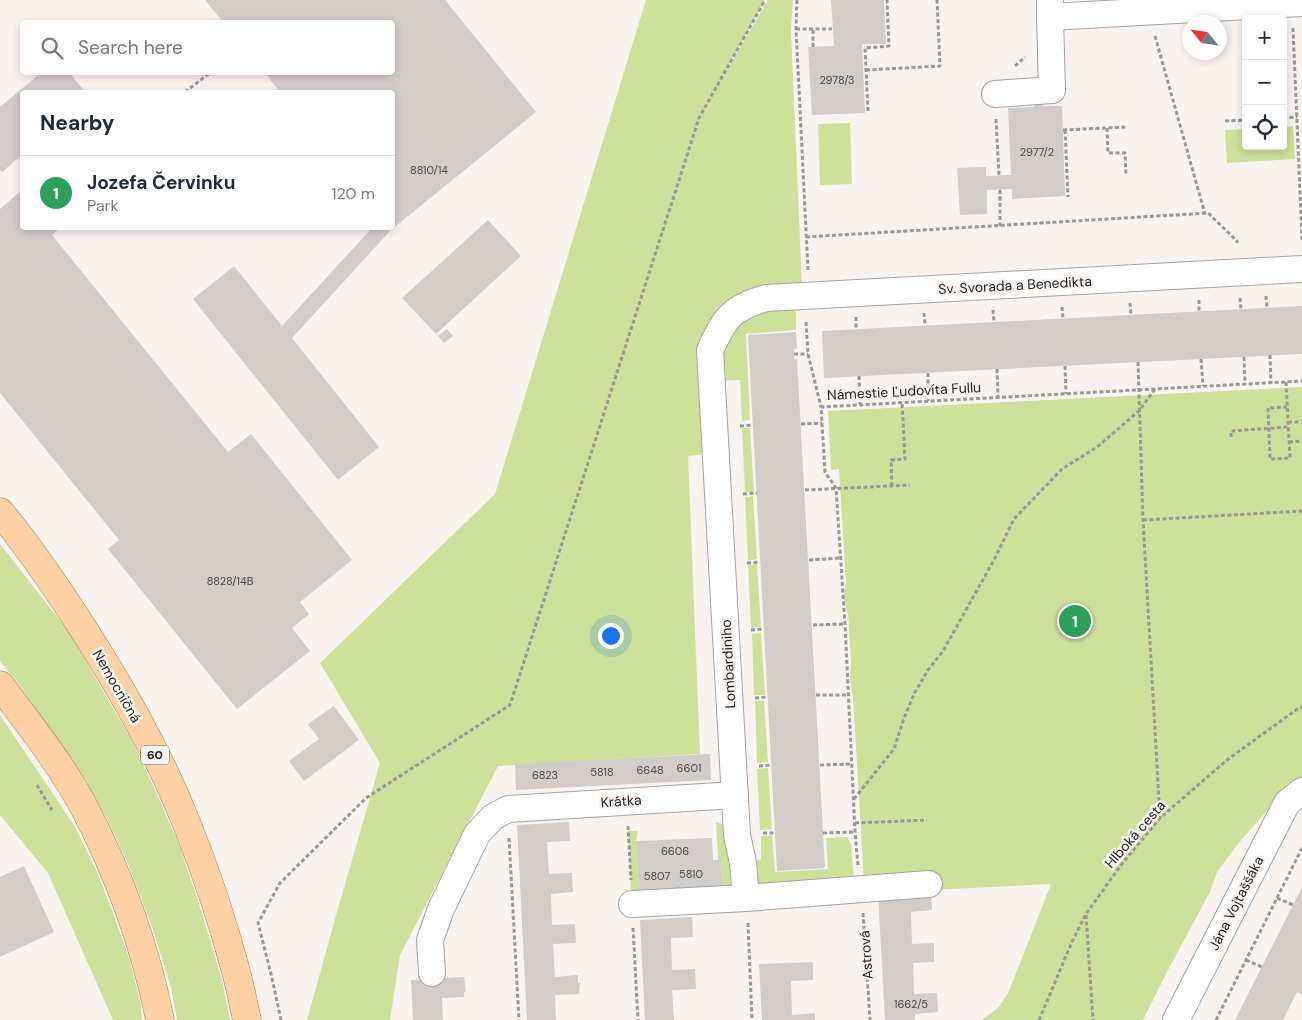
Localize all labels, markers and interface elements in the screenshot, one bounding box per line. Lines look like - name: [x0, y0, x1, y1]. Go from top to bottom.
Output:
- north arrow: [1182, 15, 1227, 60]
- map controls: [1242, 15, 1287, 150]
- button: +: [1242, 15, 1287, 60]
- search box: [20, 20, 395, 75]
- icon: search: [38, 34, 66, 62]
- text: Search here: [78, 35, 183, 60]
- button: −: [1242, 60, 1287, 105]
- house number: 2978/3: [819, 73, 855, 87]
- button: locate: [1242, 105, 1287, 150]
- text: Nearby: [40, 109, 114, 137]
- house number: 2977/2: [1020, 145, 1054, 159]
- house number: 8810/14: [410, 163, 448, 177]
- text: Jozefa Červinku: [87, 170, 235, 195]
- text: 1: [53, 183, 59, 204]
- text: 120 m: [331, 183, 375, 204]
- text: Park: [87, 195, 119, 216]
- street label: Sv. Svorada a Benedikta: [938, 272, 1092, 298]
- street label: Námestie Ľudovíta Fullu: [827, 378, 981, 404]
- house number: 8828/14B: [207, 574, 254, 588]
- pin: 1: [1059, 602, 1091, 640]
- street label: Lombardiniho: [717, 619, 739, 709]
- your location: [598, 623, 624, 649]
- street label: Nemocničná: [89, 646, 145, 726]
- road number: 60: [141, 746, 169, 764]
- house number: 6601: [677, 761, 701, 775]
- house number: 6648: [636, 763, 664, 777]
- house number: 5818: [590, 765, 614, 779]
- house number: 6823: [532, 768, 558, 782]
- street label: Krátka: [600, 791, 642, 811]
- street label: Hlboká cesta: [1101, 796, 1169, 872]
- house number: 6606: [661, 844, 689, 858]
- street label: Jána Vojtaššáka: [1204, 853, 1268, 953]
- house number: 5810: [679, 867, 703, 881]
- house number: 5807: [644, 869, 670, 883]
- street label: Astrová: [855, 930, 877, 980]
- house number: 1662/5: [894, 997, 928, 1011]

